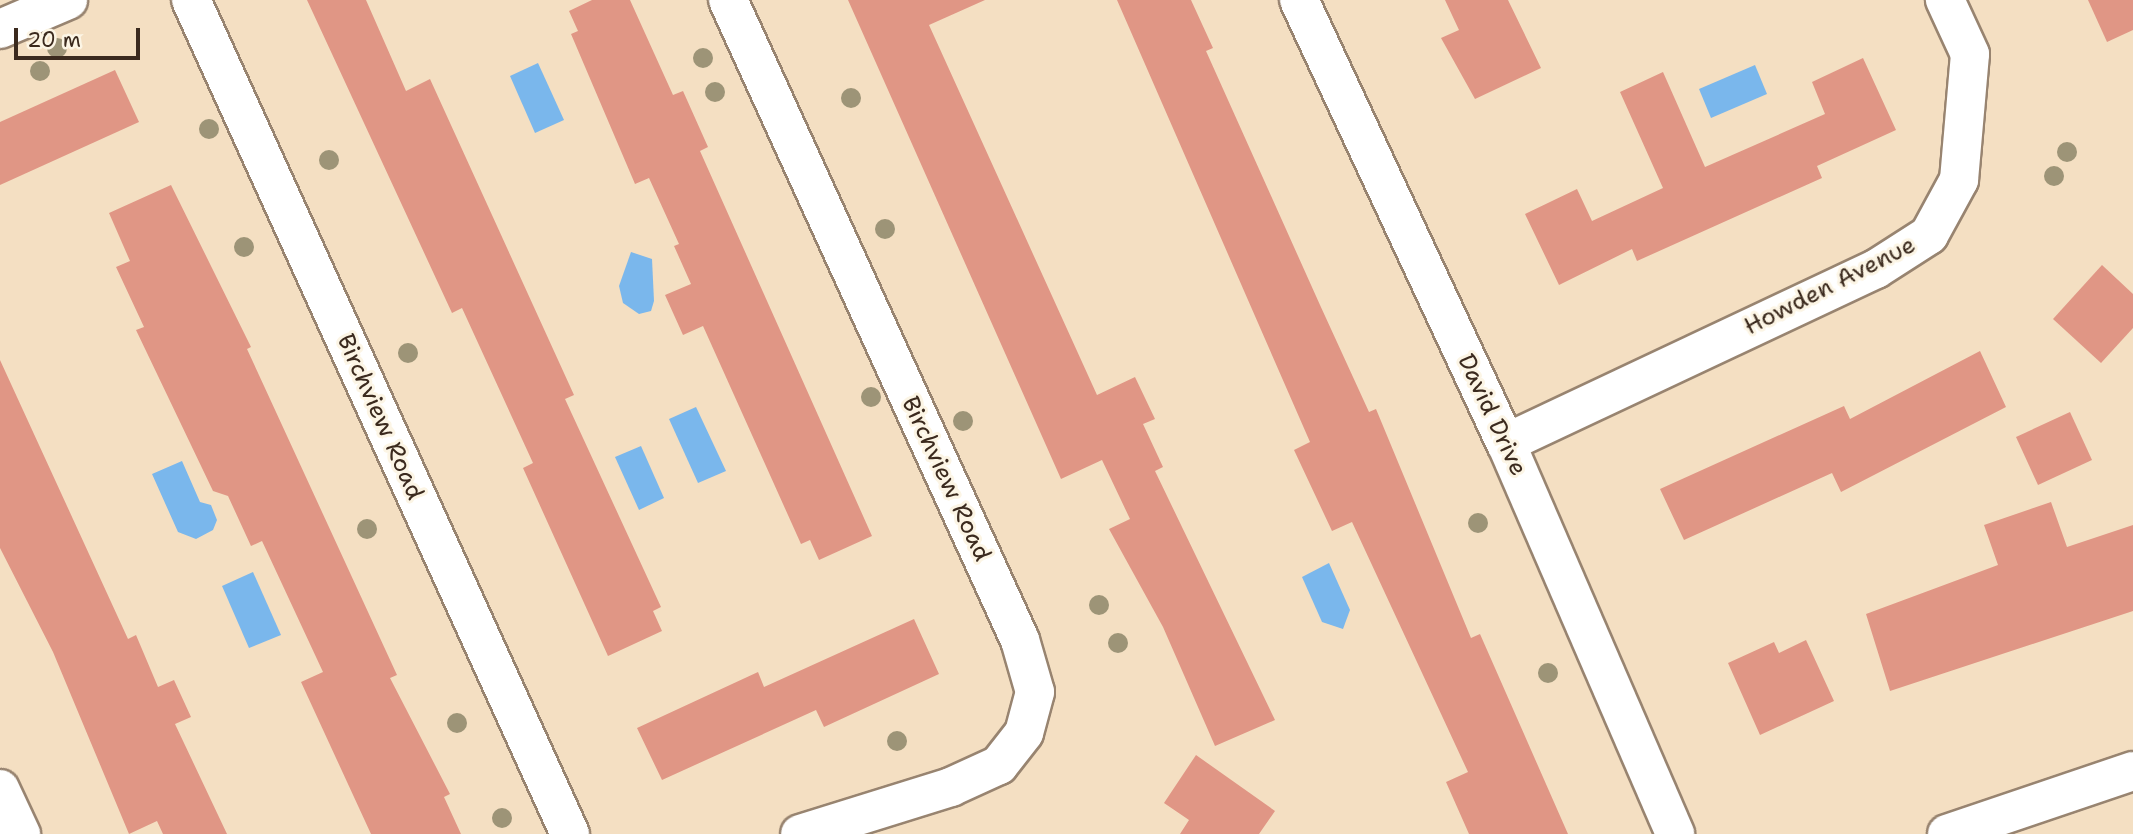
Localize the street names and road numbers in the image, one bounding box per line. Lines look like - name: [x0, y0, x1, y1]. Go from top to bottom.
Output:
- street label: Howden Avenue: [1740, 230, 1920, 342]
- street label: Birchview Road: [331, 330, 429, 504]
- street label: David Drive: [1451, 350, 1533, 480]
- street label: Birchview Road: [895, 392, 997, 566]

